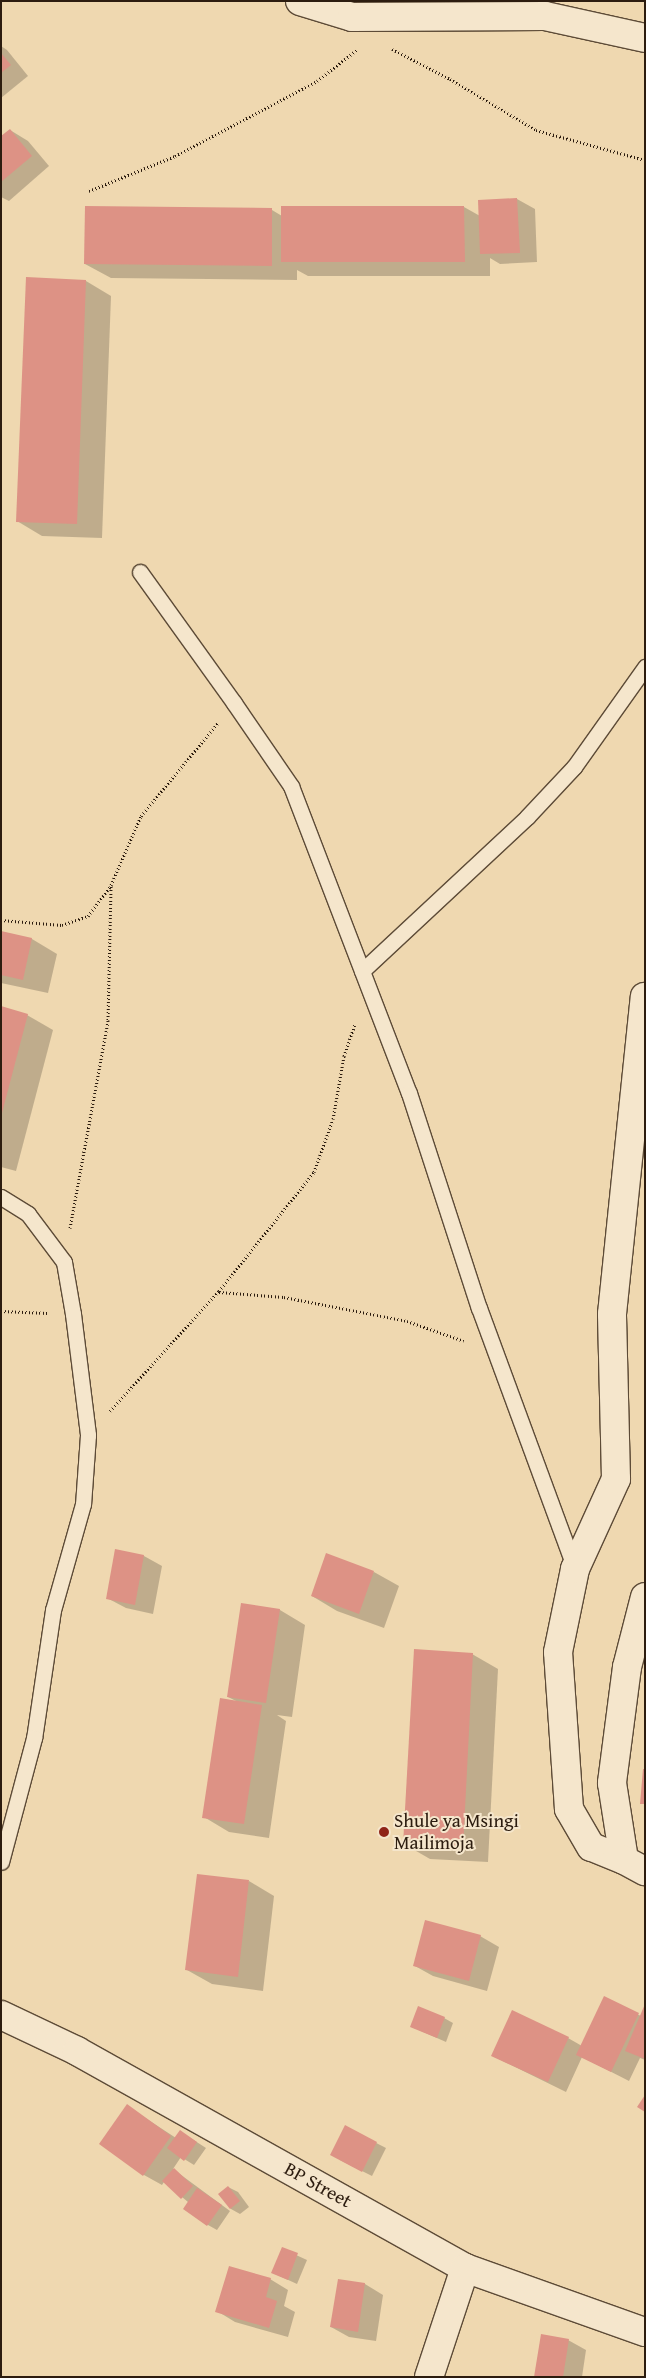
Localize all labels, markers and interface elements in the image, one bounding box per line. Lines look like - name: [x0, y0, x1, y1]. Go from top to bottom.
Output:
- place label: Shule ya Msingi Mailimoja: [394, 1810, 519, 1854]
- marker: Shule ya Msingi Mailimoja: [378, 1826, 390, 1838]
- street label: BP Street: [280, 2157, 356, 2213]

